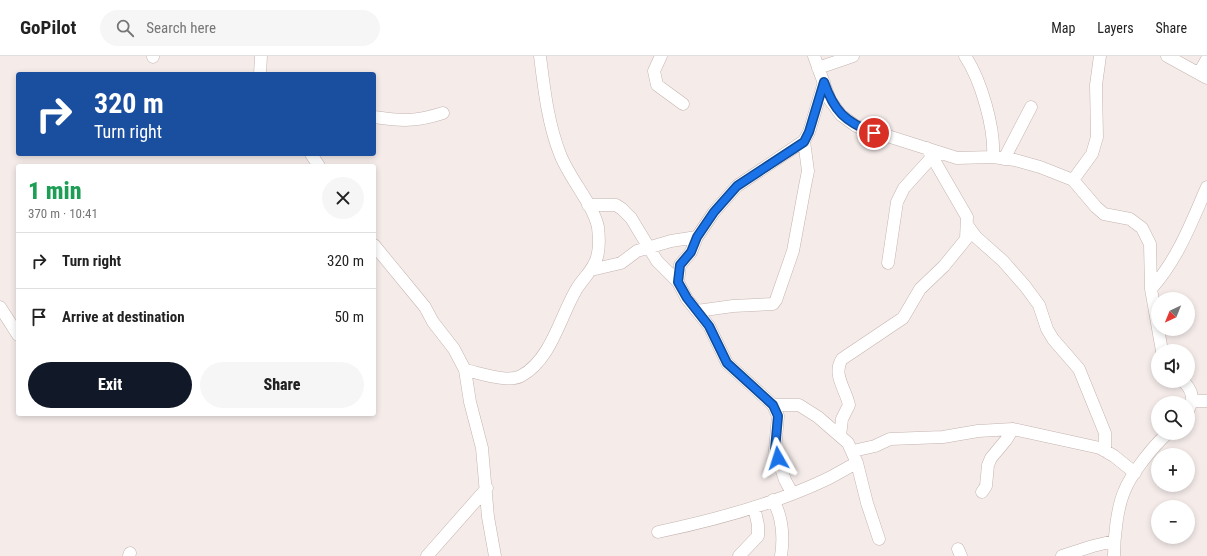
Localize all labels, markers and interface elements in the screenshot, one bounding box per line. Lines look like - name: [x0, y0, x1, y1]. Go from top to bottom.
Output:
- search box: [100, 10, 380, 46]
- text: GoPilot: [20, 16, 76, 39]
- icon: search: [114, 17, 136, 39]
- text: Search here: [146, 19, 216, 37]
- text: Map: [1051, 20, 1075, 36]
- text: Layers: [1097, 20, 1134, 36]
- text: Share: [1156, 20, 1187, 36]
- text: 320 m: [94, 87, 164, 120]
- icon: right: [28, 88, 80, 140]
- pin: [857, 116, 891, 150]
- text: Turn right: [94, 121, 162, 142]
- icon: arrive: [863, 122, 885, 144]
- text: 1 min: [28, 177, 82, 205]
- button: close: [322, 177, 364, 219]
- text: 370 m · 10:41: [28, 206, 98, 221]
- icon: right: [28, 250, 50, 272]
- text: Turn right: [62, 252, 121, 270]
- text: 320 m: [327, 252, 364, 270]
- north arrow: [1151, 292, 1195, 336]
- map controls: [1151, 292, 1195, 544]
- icon: arrive: [28, 306, 50, 328]
- text: Arrive at destination: [62, 308, 185, 326]
- text: 50 m: [334, 308, 364, 326]
- button: sound: [1151, 344, 1195, 388]
- button: Exit: [28, 362, 192, 408]
- button: Share: [200, 362, 364, 408]
- button: search: [1151, 396, 1195, 440]
- position arrow: [757, 437, 799, 479]
- button: +: [1151, 448, 1195, 492]
- button: −: [1151, 500, 1195, 544]

